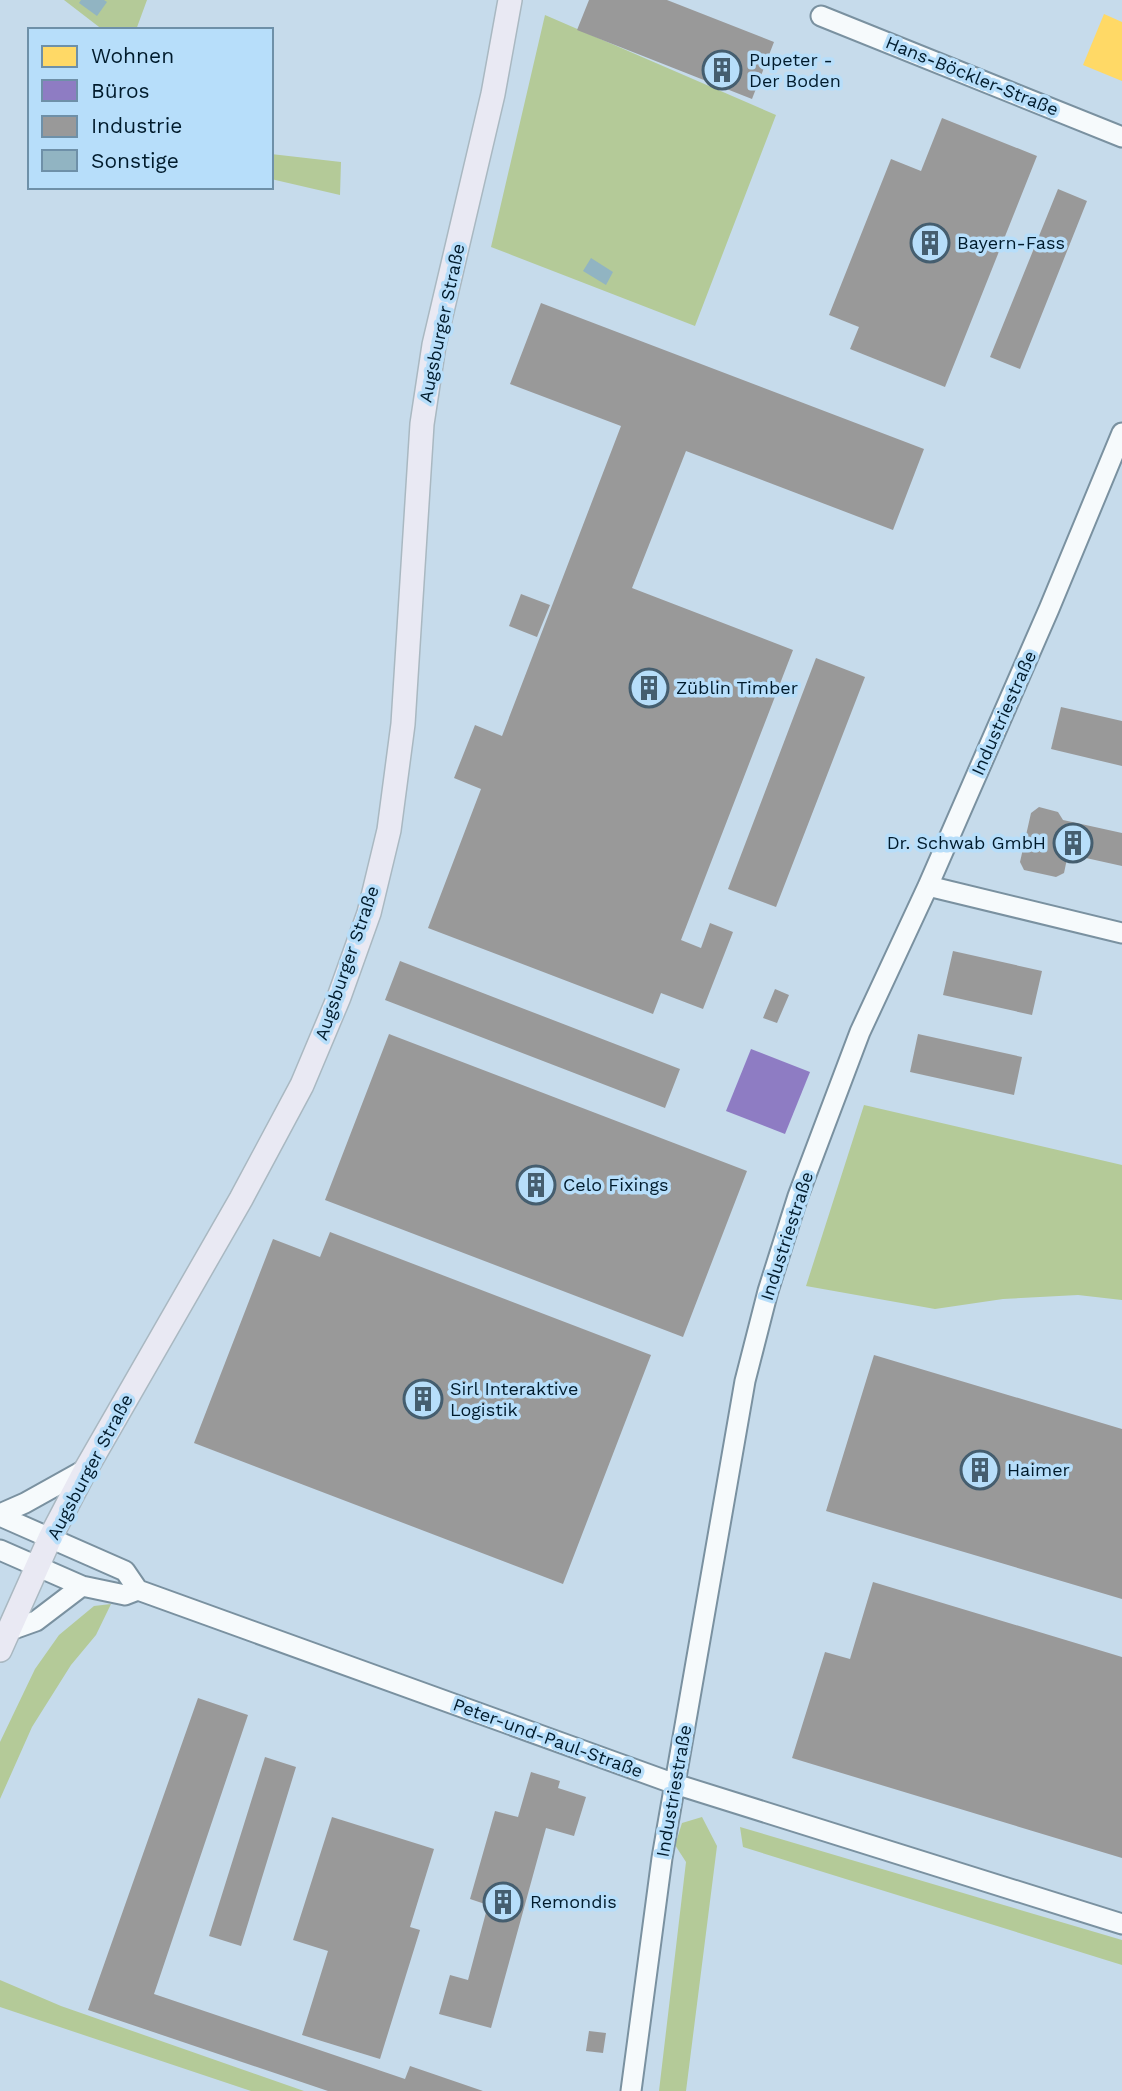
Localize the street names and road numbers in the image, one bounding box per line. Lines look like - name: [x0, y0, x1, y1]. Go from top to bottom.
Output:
- street label: Hans-Böckler-Straße: [883, 31, 1062, 120]
- street label: Augsburger Straße: [414, 241, 469, 404]
- street label: Industriestraße: [967, 647, 1040, 778]
- street label: Augsburger Straße: [310, 883, 383, 1043]
- street label: Industriestraße: [756, 1169, 817, 1303]
- street label: Augsburger Straße: [42, 1390, 137, 1543]
- street label: Peter-und-Paul-Straße: [450, 1693, 646, 1782]
- street label: Industriestraße: [652, 1723, 695, 1859]

